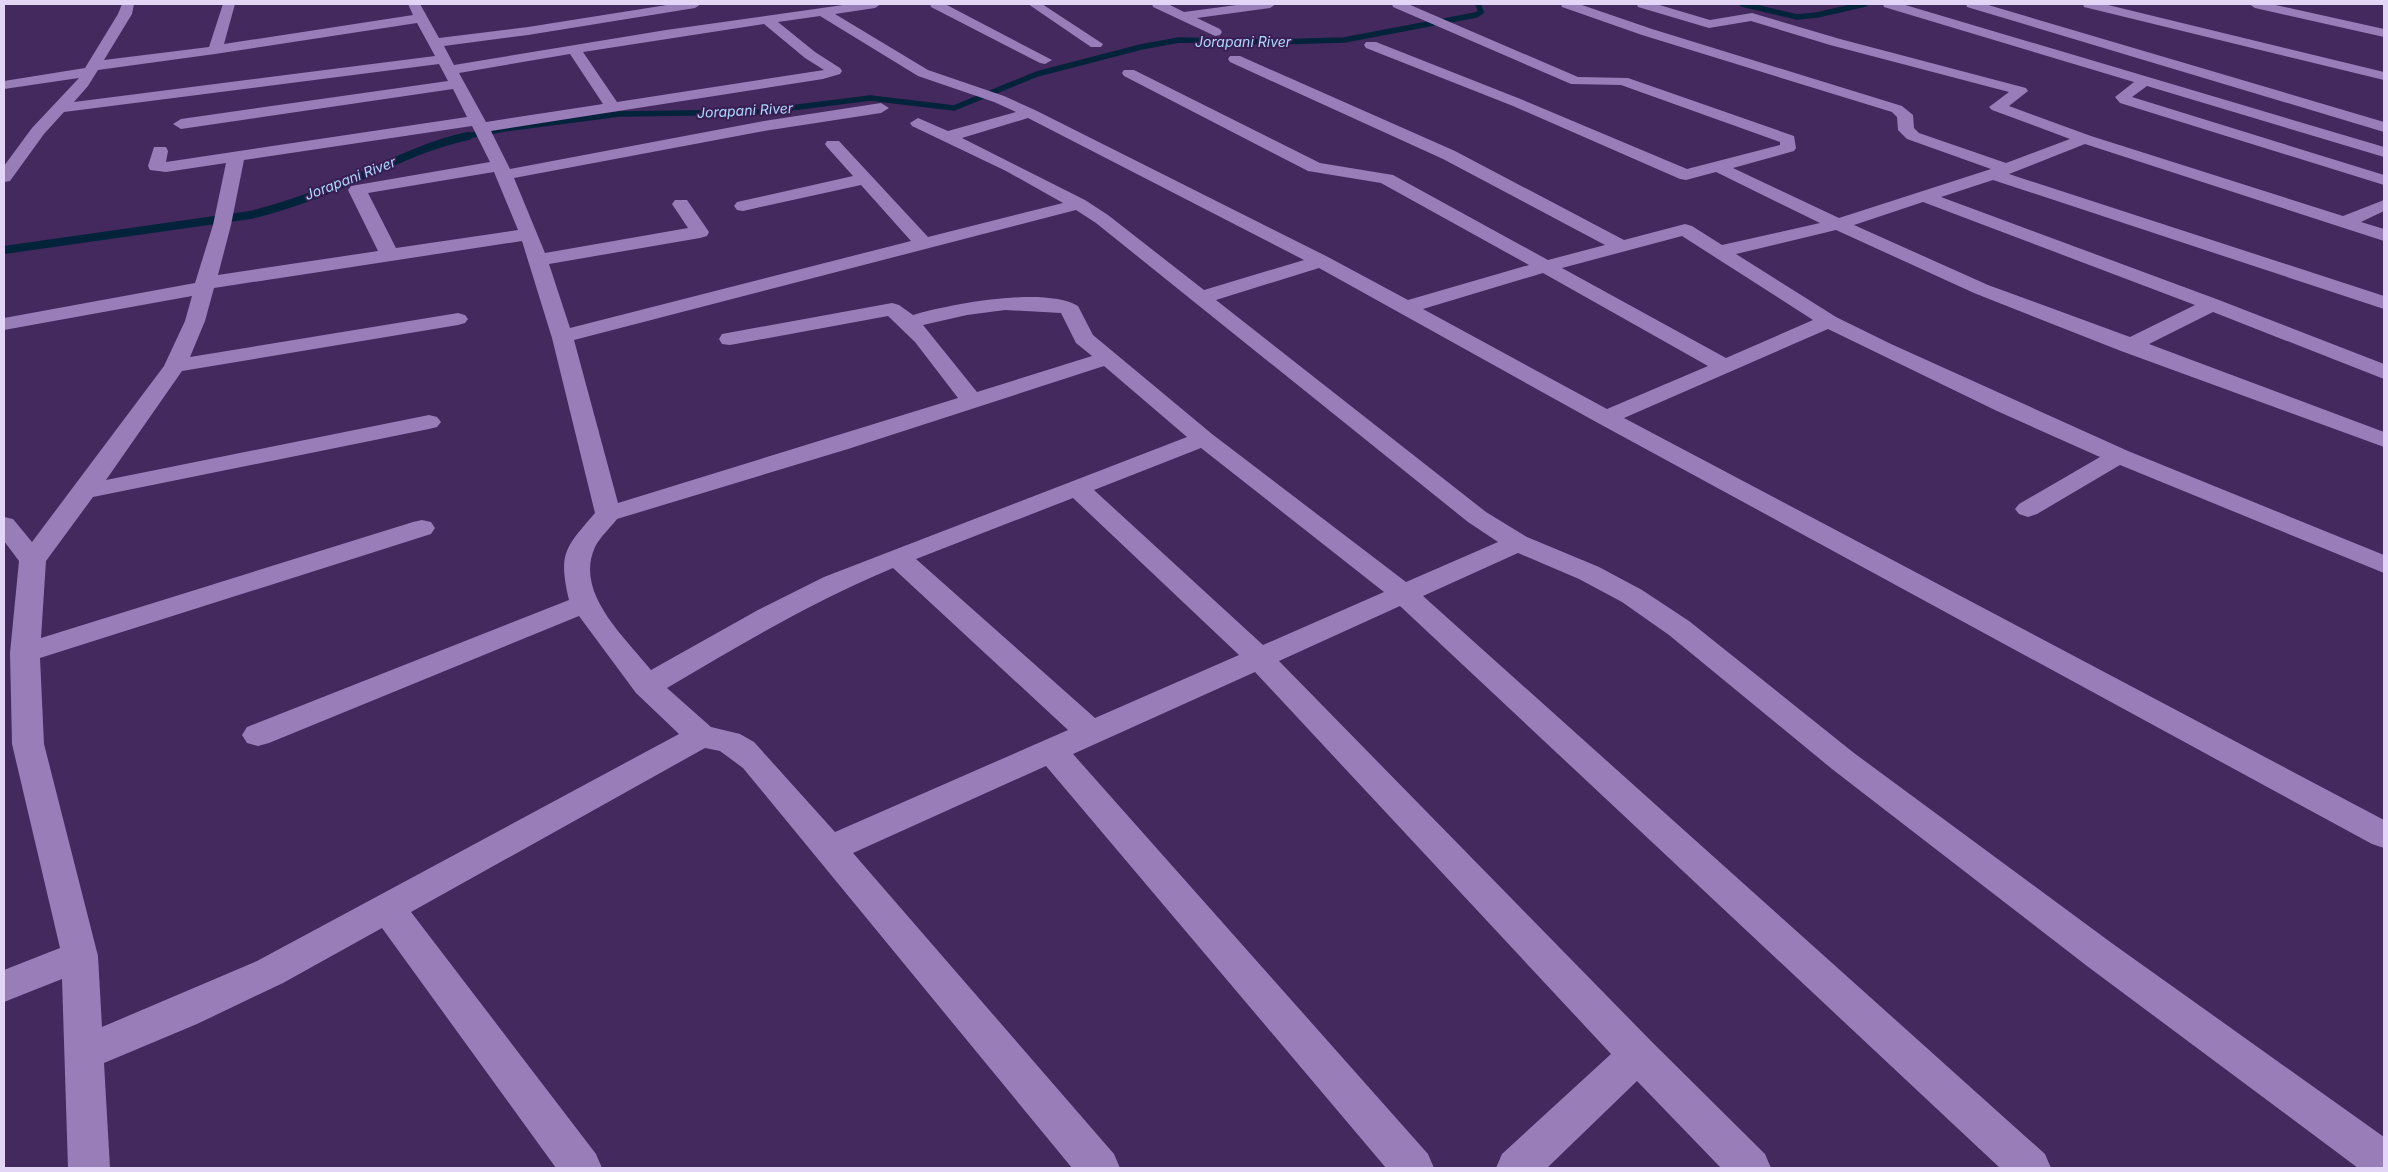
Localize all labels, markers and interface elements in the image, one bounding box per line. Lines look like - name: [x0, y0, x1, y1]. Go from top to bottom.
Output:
- water label: Jorapani River: [1195, 33, 1292, 50]
- water label: Jorapani River: [697, 99, 794, 121]
- water label: Jorapani River: [302, 153, 399, 203]

